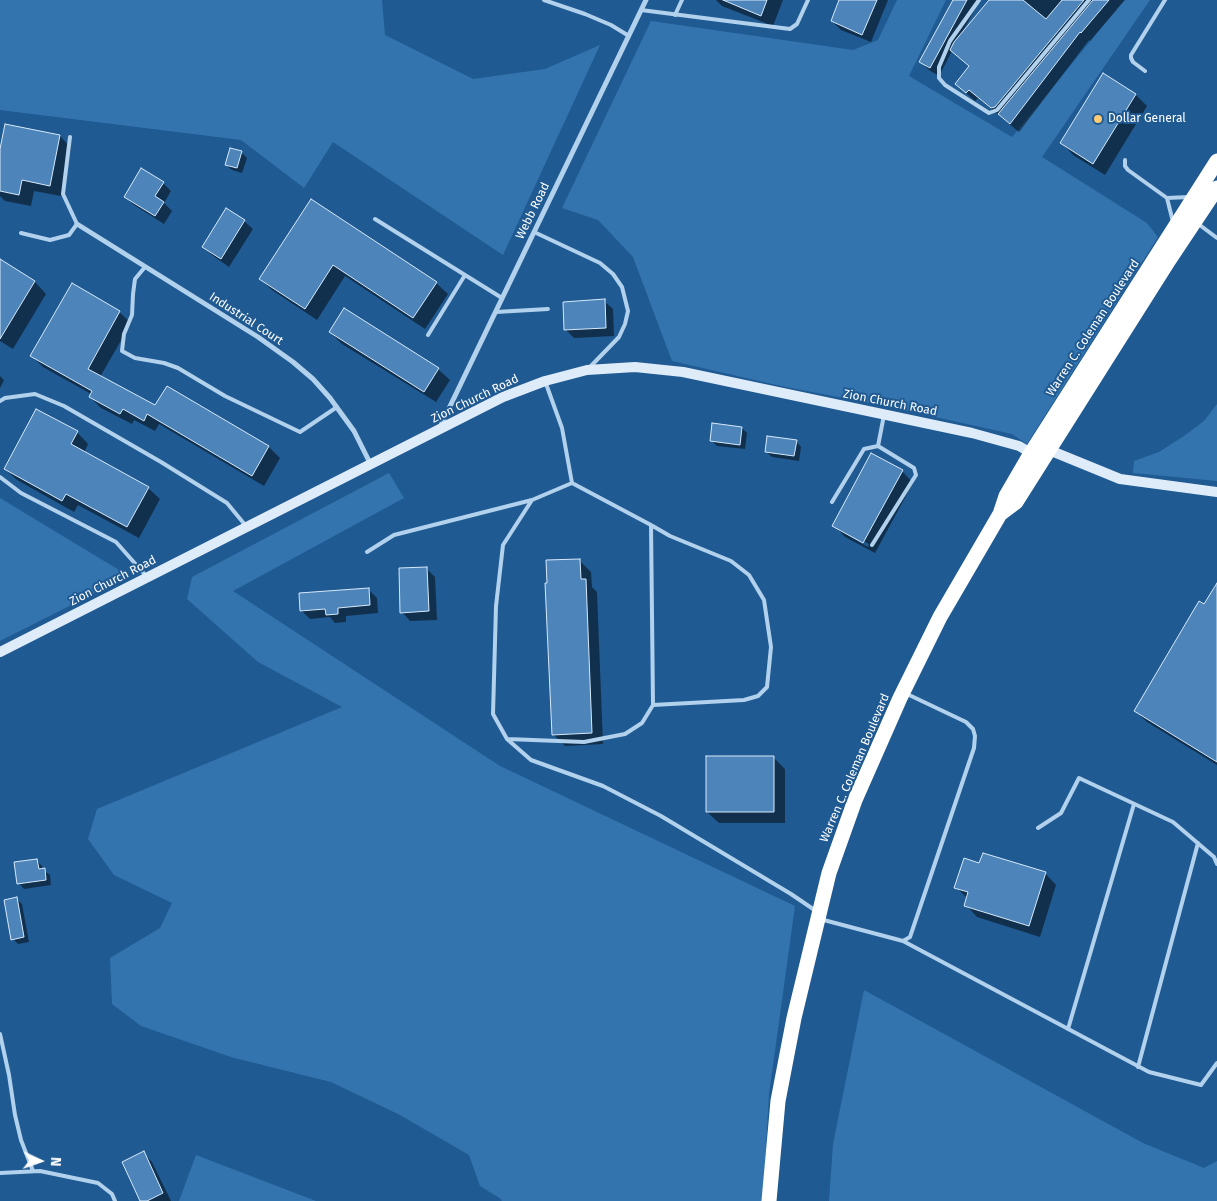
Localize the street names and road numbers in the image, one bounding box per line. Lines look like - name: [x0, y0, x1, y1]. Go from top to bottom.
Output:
- street label: Webb Road: [513, 180, 553, 242]
- street label: Warren C. Coleman Boulevard: [1043, 257, 1143, 399]
- street label: Industrial Court: [206, 290, 286, 348]
- street label: Zion Church Road: [429, 372, 521, 426]
- street label: Zion Church Road: [842, 387, 938, 419]
- street label: Zion Church Road: [67, 553, 159, 609]
- street label: Warren C. Coleman Boulevard: [817, 692, 893, 844]

